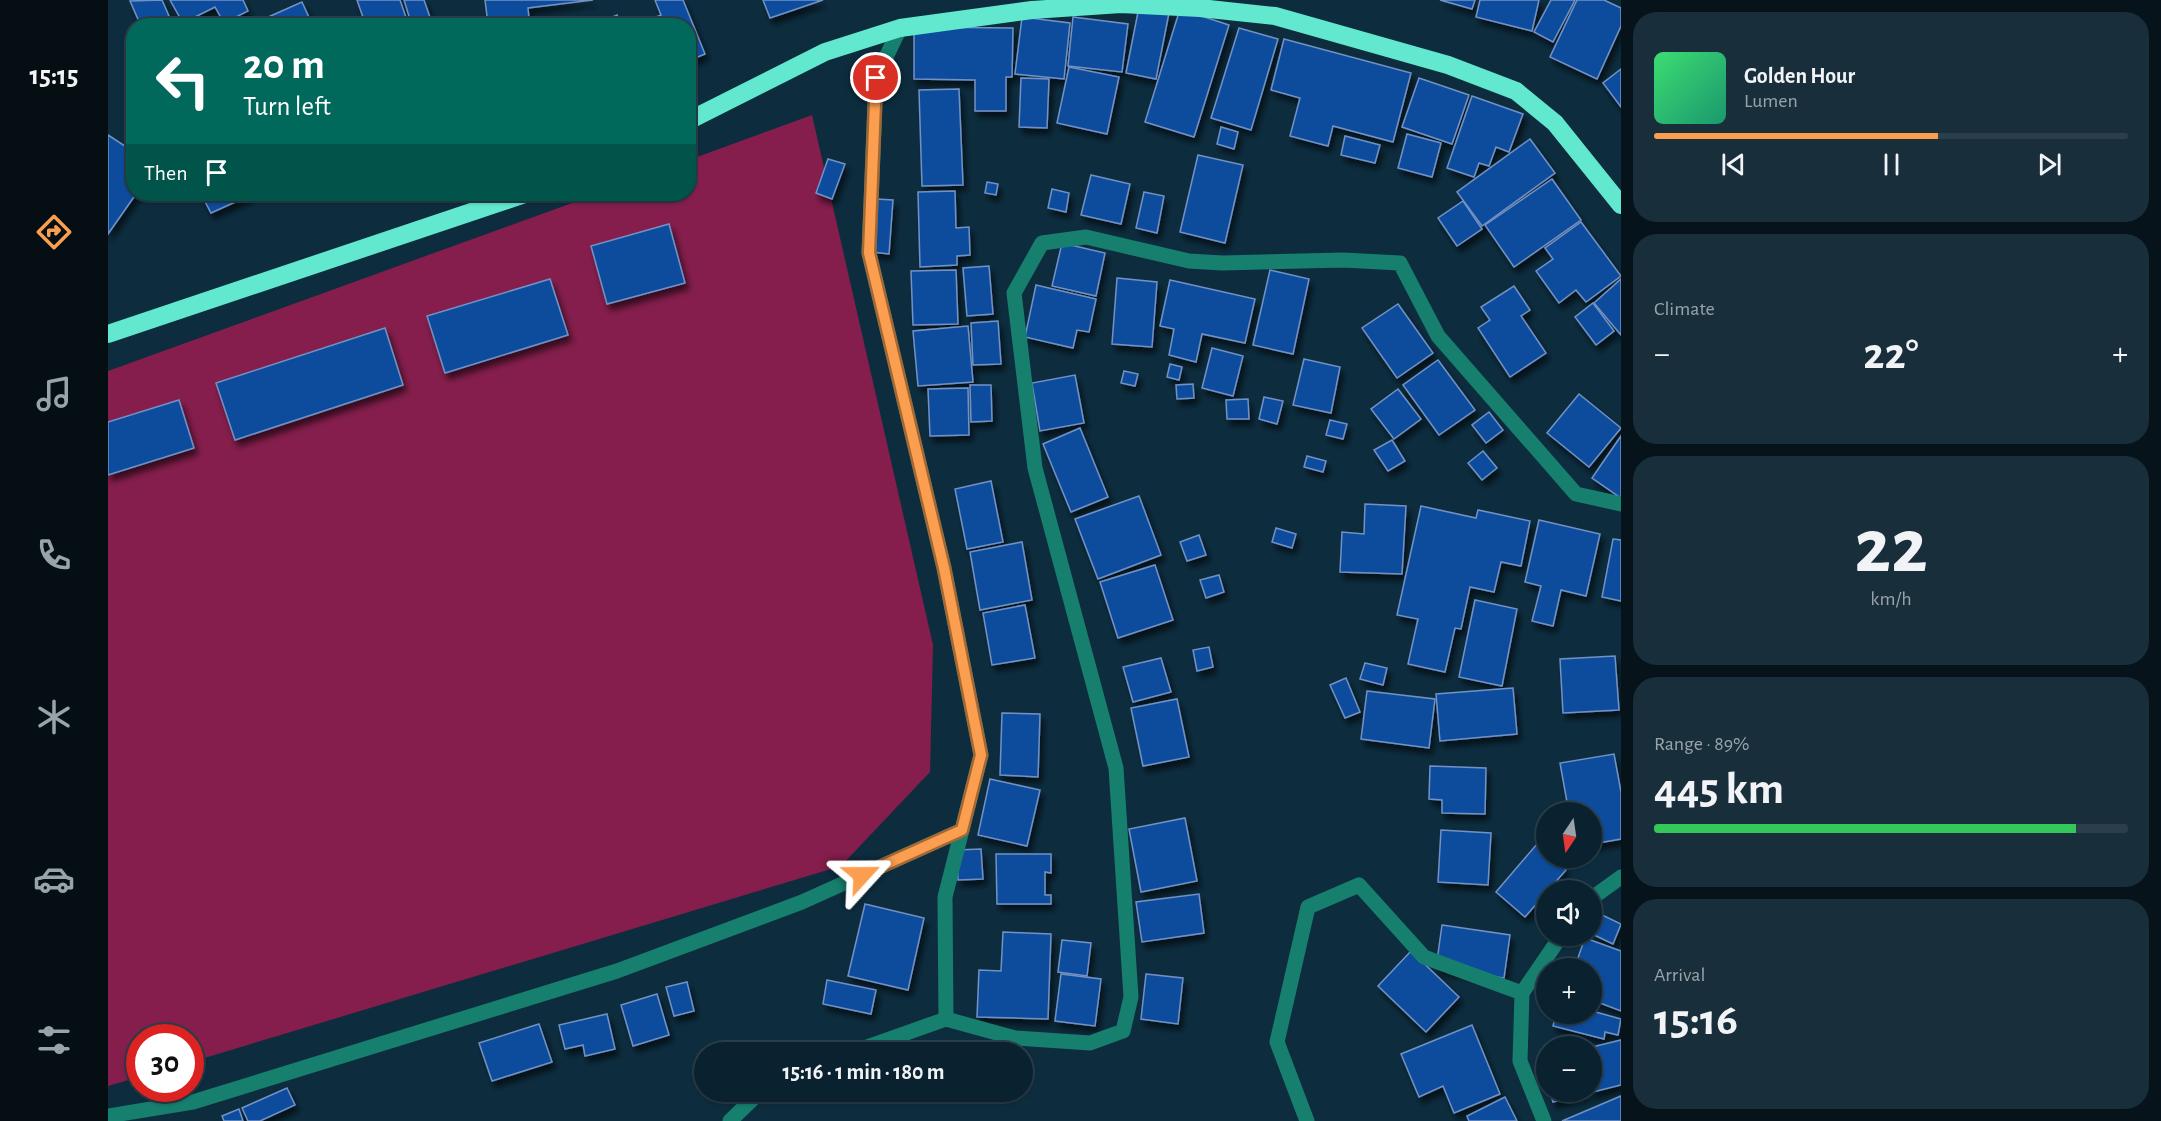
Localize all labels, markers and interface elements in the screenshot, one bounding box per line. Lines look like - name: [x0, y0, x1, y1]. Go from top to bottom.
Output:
- icon: left: [144, 42, 222, 120]
- text: 20 m: [243, 44, 325, 86]
- pin: [850, 52, 901, 103]
- icon: arrive: [859, 61, 892, 94]
- text: 15:15: [30, 62, 78, 89]
- text: Golden Hour: [1744, 65, 1855, 87]
- text: Lumen: [1744, 91, 1798, 111]
- text: Turn left: [243, 93, 331, 120]
- icon: previous: [1717, 148, 1750, 181]
- icon: pause: [1875, 148, 1908, 181]
- icon: next: [2033, 148, 2066, 181]
- icon: arrive: [200, 156, 233, 189]
- text: Then: [144, 162, 188, 184]
- icon: directions: [33, 211, 75, 253]
- text: Climate: [1654, 299, 1715, 319]
- text: 22°: [1863, 332, 1919, 377]
- text: −: [1654, 338, 1670, 371]
- text: +: [2112, 338, 2128, 371]
- icon: music: [33, 373, 75, 415]
- text: 22: [1854, 509, 1928, 587]
- icon: phone: [33, 534, 75, 576]
- text: km/h: [1870, 589, 1912, 609]
- icon: climate: [33, 696, 75, 738]
- text: Range · 89%: [1654, 734, 1750, 754]
- text: 445 km: [1654, 767, 1784, 812]
- north arrow: [1536, 802, 1602, 868]
- map controls: [1536, 802, 1602, 1102]
- position arrow: [830, 843, 894, 907]
- icon: car: [33, 858, 75, 900]
- button: sound: [1536, 880, 1602, 946]
- button: +: [1536, 958, 1602, 1024]
- text: Arrival: [1654, 965, 1705, 985]
- text: 15:16: [1654, 998, 1738, 1043]
- icon: filters: [33, 1019, 75, 1061]
- speed limit sign: 30: [126, 1024, 204, 1102]
- button: −: [1536, 1036, 1602, 1102]
- text: 15:16 · 1 min · 180 m: [782, 1061, 945, 1083]

